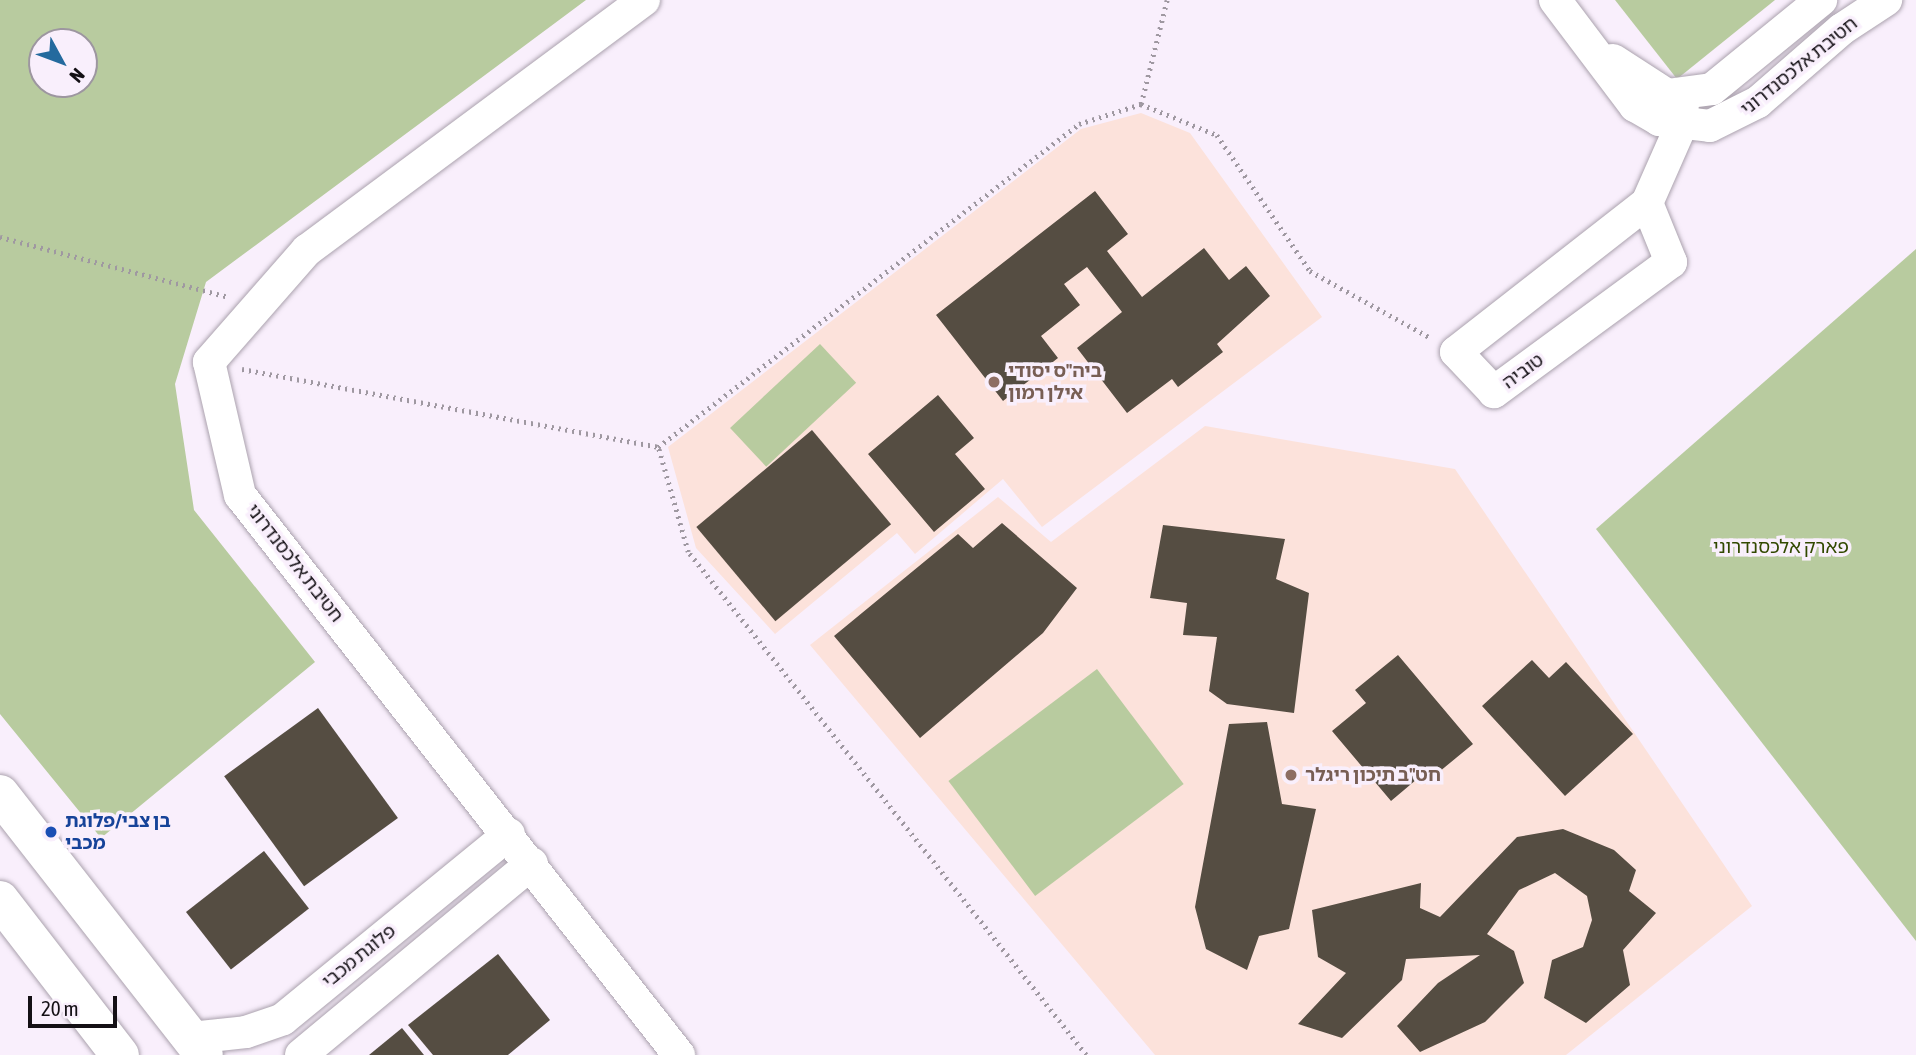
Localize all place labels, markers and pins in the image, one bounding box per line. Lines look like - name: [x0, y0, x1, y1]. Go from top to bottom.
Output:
- place label: ביה"ס יסודי אילן רמון: [1008, 360, 1102, 404]
- marker: ביה"ס יסודי אילן רמון: [986, 374, 1002, 390]
- place label: חט"ב תיכון ריגלר: [1305, 764, 1441, 786]
- marker: חט"ב תיכון ריגלר: [1283, 767, 1299, 783]
- place label: בן צבי/פלוגת מכבי: [65, 810, 171, 854]
- marker: בן צבי/פלוגת מכבי: [43, 824, 59, 840]

